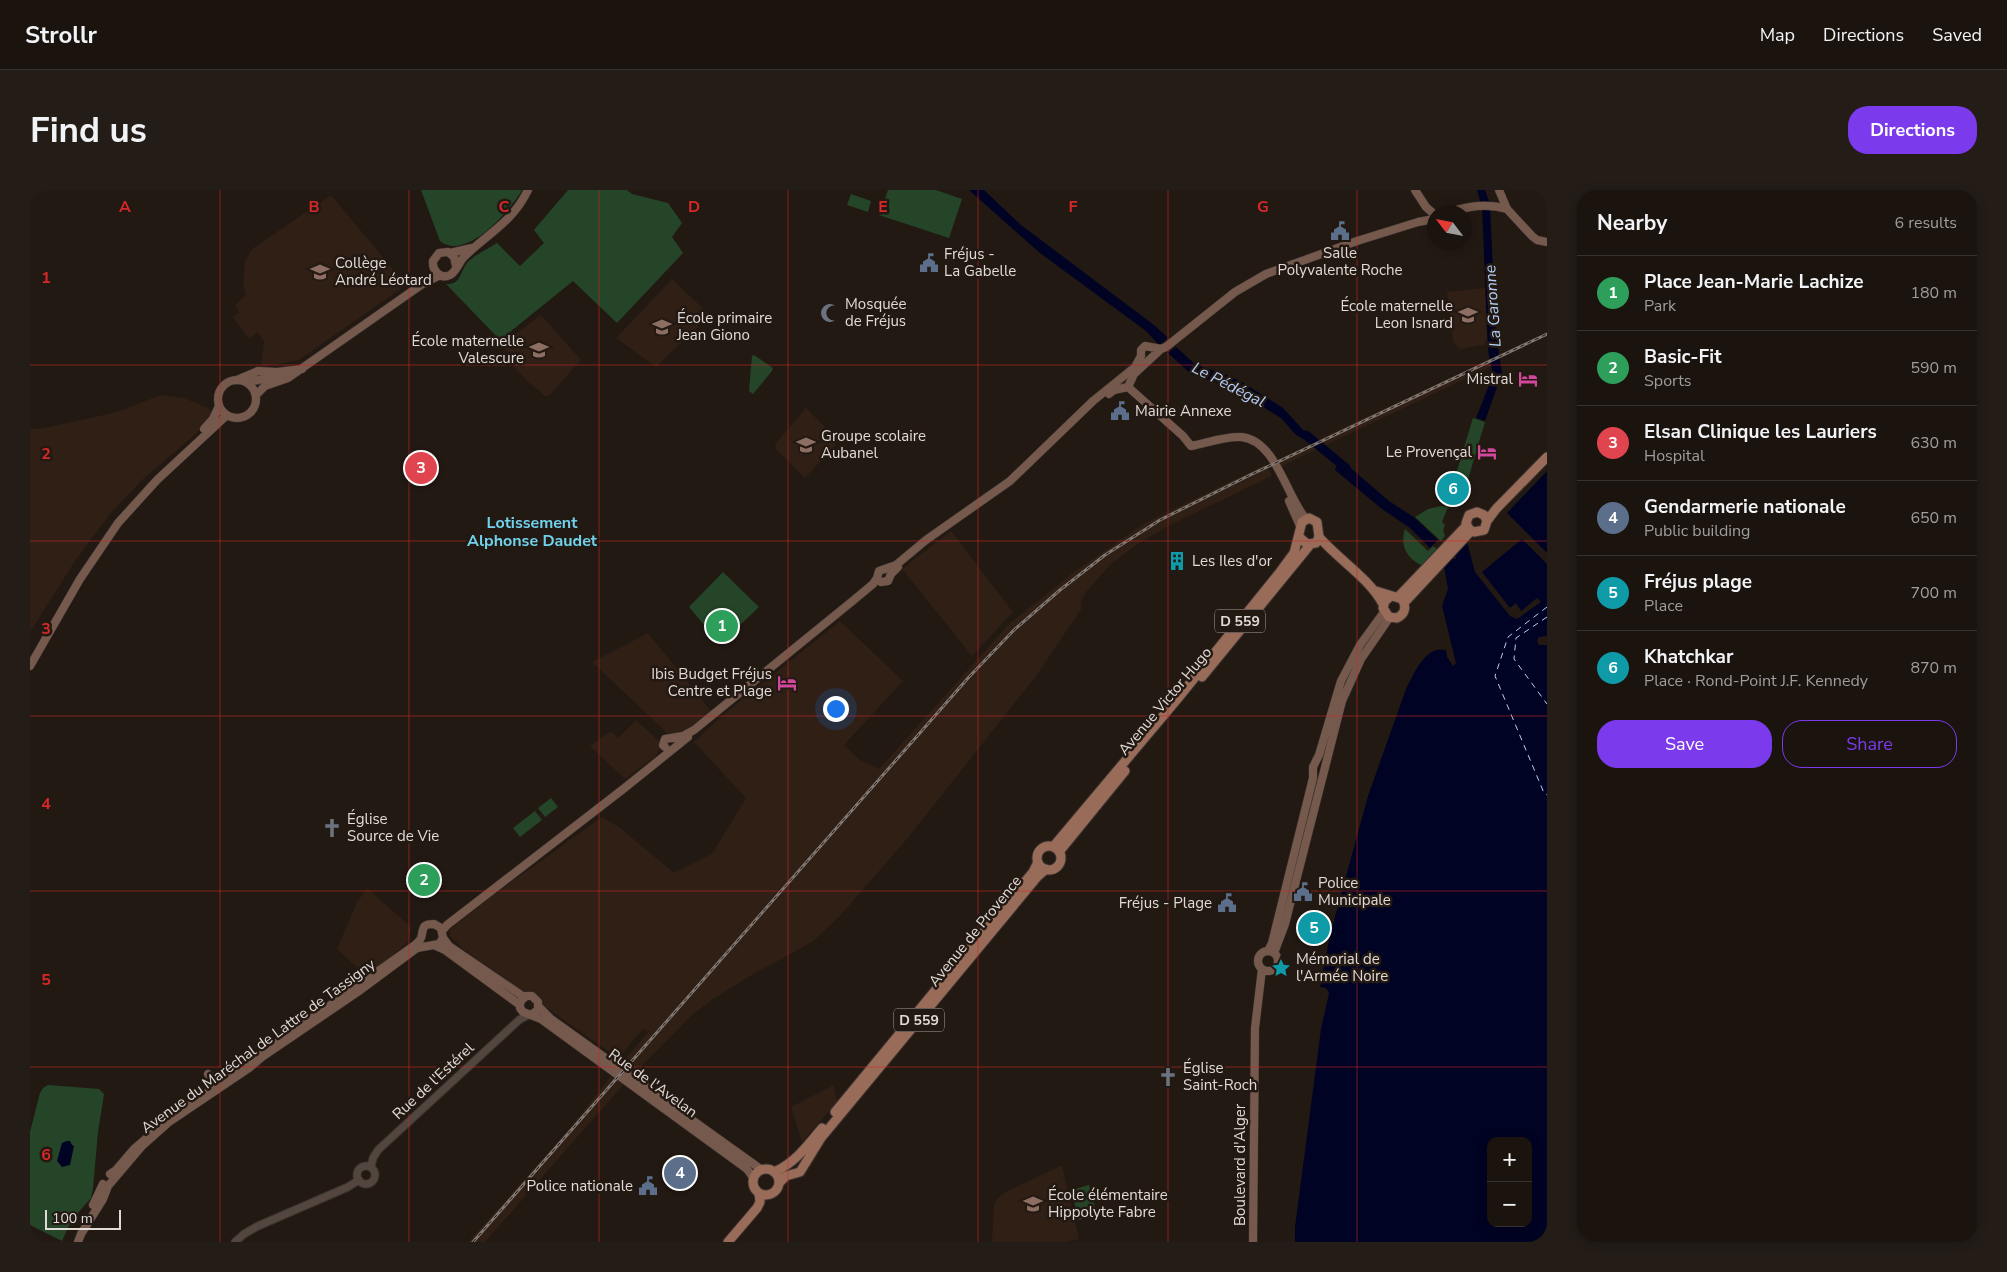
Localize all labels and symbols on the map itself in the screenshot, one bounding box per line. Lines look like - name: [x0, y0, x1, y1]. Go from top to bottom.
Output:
- text: A: [119, 196, 131, 218]
- text: B: [308, 196, 320, 218]
- text: C: [499, 196, 510, 218]
- text: D: [688, 196, 700, 218]
- text: E: [878, 196, 888, 218]
- text: F: [1069, 196, 1078, 218]
- text: G: [1257, 196, 1269, 218]
- north arrow: [1427, 205, 1472, 250]
- public building icon: Salle Polyvalente Roche: [1329, 220, 1351, 242]
- place label: Salle Polyvalente Roche: [1278, 243, 1402, 280]
- place label: Fréjus - La Gabelle: [944, 244, 1016, 281]
- public building icon: Fréjus - La Gabelle: [918, 252, 940, 274]
- place label: Collège André Léotard: [335, 253, 432, 290]
- school or university icon: Collège André Léotard: [309, 261, 331, 283]
- water label: La Garonne: [1479, 263, 1507, 348]
- text: 1: [41, 267, 51, 289]
- place label: Mosquée de Fréjus: [845, 294, 907, 331]
- place label: École maternelle Leon Isnard: [1340, 296, 1453, 333]
- mosque icon: Mosquée de Fréjus: [819, 302, 841, 324]
- school or university icon: École maternelle Leon Isnard: [1457, 304, 1479, 326]
- place label: École primaire Jean Giono: [676, 308, 772, 345]
- school or university icon: École primaire Jean Giono: [651, 316, 673, 338]
- place label: École maternelle Valescure: [411, 331, 524, 368]
- school or university icon: École maternelle Valescure: [528, 339, 550, 361]
- water label: Le Pédégal: [1188, 357, 1269, 413]
- hotel icon: Mistral: [1517, 368, 1539, 390]
- place label: Mistral: [1467, 369, 1514, 389]
- public building icon: Mairie Annexe: [1109, 400, 1131, 422]
- place label: Mairie Annexe: [1135, 401, 1232, 421]
- place label: Groupe scolaire Aubanel: [821, 426, 926, 463]
- school or university icon: Groupe scolaire Aubanel: [795, 434, 817, 456]
- hotel icon: Le Provençal: [1476, 441, 1498, 463]
- place label: Le Provençal: [1386, 442, 1473, 462]
- text: 2: [41, 443, 51, 465]
- pin: 3: [405, 449, 437, 487]
- pin: 6: [1437, 470, 1469, 508]
- district label: Lotissement Alphonse Daudet: [467, 512, 598, 552]
- building icon: Les Iles d'or: [1166, 550, 1188, 572]
- place label: Les Iles d'or: [1192, 551, 1273, 571]
- pin: 1: [706, 607, 738, 645]
- road number: D 559: [1215, 610, 1265, 632]
- text: 3: [41, 618, 51, 640]
- street label: Avenue Victor Hugo: [1114, 643, 1216, 759]
- place label: Ibis Budget Fréjus Centre et Plage: [651, 664, 772, 701]
- hotel icon: Ibis Budget Fréjus Centre et Plage: [776, 672, 798, 694]
- your location: [823, 696, 849, 722]
- text: 4: [41, 793, 51, 815]
- place label: Église Source de Vie: [347, 809, 439, 846]
- church icon: Église Source de Vie: [321, 817, 343, 839]
- pin: 2: [408, 861, 440, 899]
- street label: Avenue de Provence: [924, 871, 1026, 991]
- place label: Police Municipale: [1318, 873, 1391, 910]
- public building icon: Police Municipale: [1292, 881, 1314, 903]
- public building icon: Fréjus - Plage: [1216, 892, 1238, 914]
- place label: Fréjus - Plage: [1119, 893, 1212, 913]
- pin: 5: [1298, 909, 1330, 947]
- place label: Mémorial de l'Armée Noire: [1296, 949, 1388, 986]
- street label: Avenue du Maréchal de Lattre de Tassigny: [137, 954, 379, 1138]
- place icon: Mémorial de l'Armée Noire: [1270, 957, 1292, 979]
- text: 5: [41, 969, 51, 991]
- road number: D 559: [894, 1008, 944, 1032]
- street label: Rue de l'Estérel: [388, 1038, 479, 1124]
- street label: Rue de l'Avelan: [605, 1044, 701, 1122]
- place label: Église Saint-Roch: [1183, 1058, 1257, 1095]
- church icon: Église Saint-Roch: [1157, 1066, 1179, 1088]
- street label: Boulevard d'Alger: [1230, 1103, 1250, 1226]
- text: 6: [41, 1144, 51, 1166]
- pin: 4: [664, 1154, 696, 1192]
- public building icon: Police nationale: [637, 1175, 659, 1197]
- place label: Police nationale: [527, 1176, 633, 1196]
- place label: École élémentaire Hippolyte Fabre: [1048, 1185, 1168, 1222]
- school or university icon: École élémentaire Hippolyte Fabre: [1022, 1193, 1044, 1215]
- scale bar: [45, 1207, 121, 1230]

